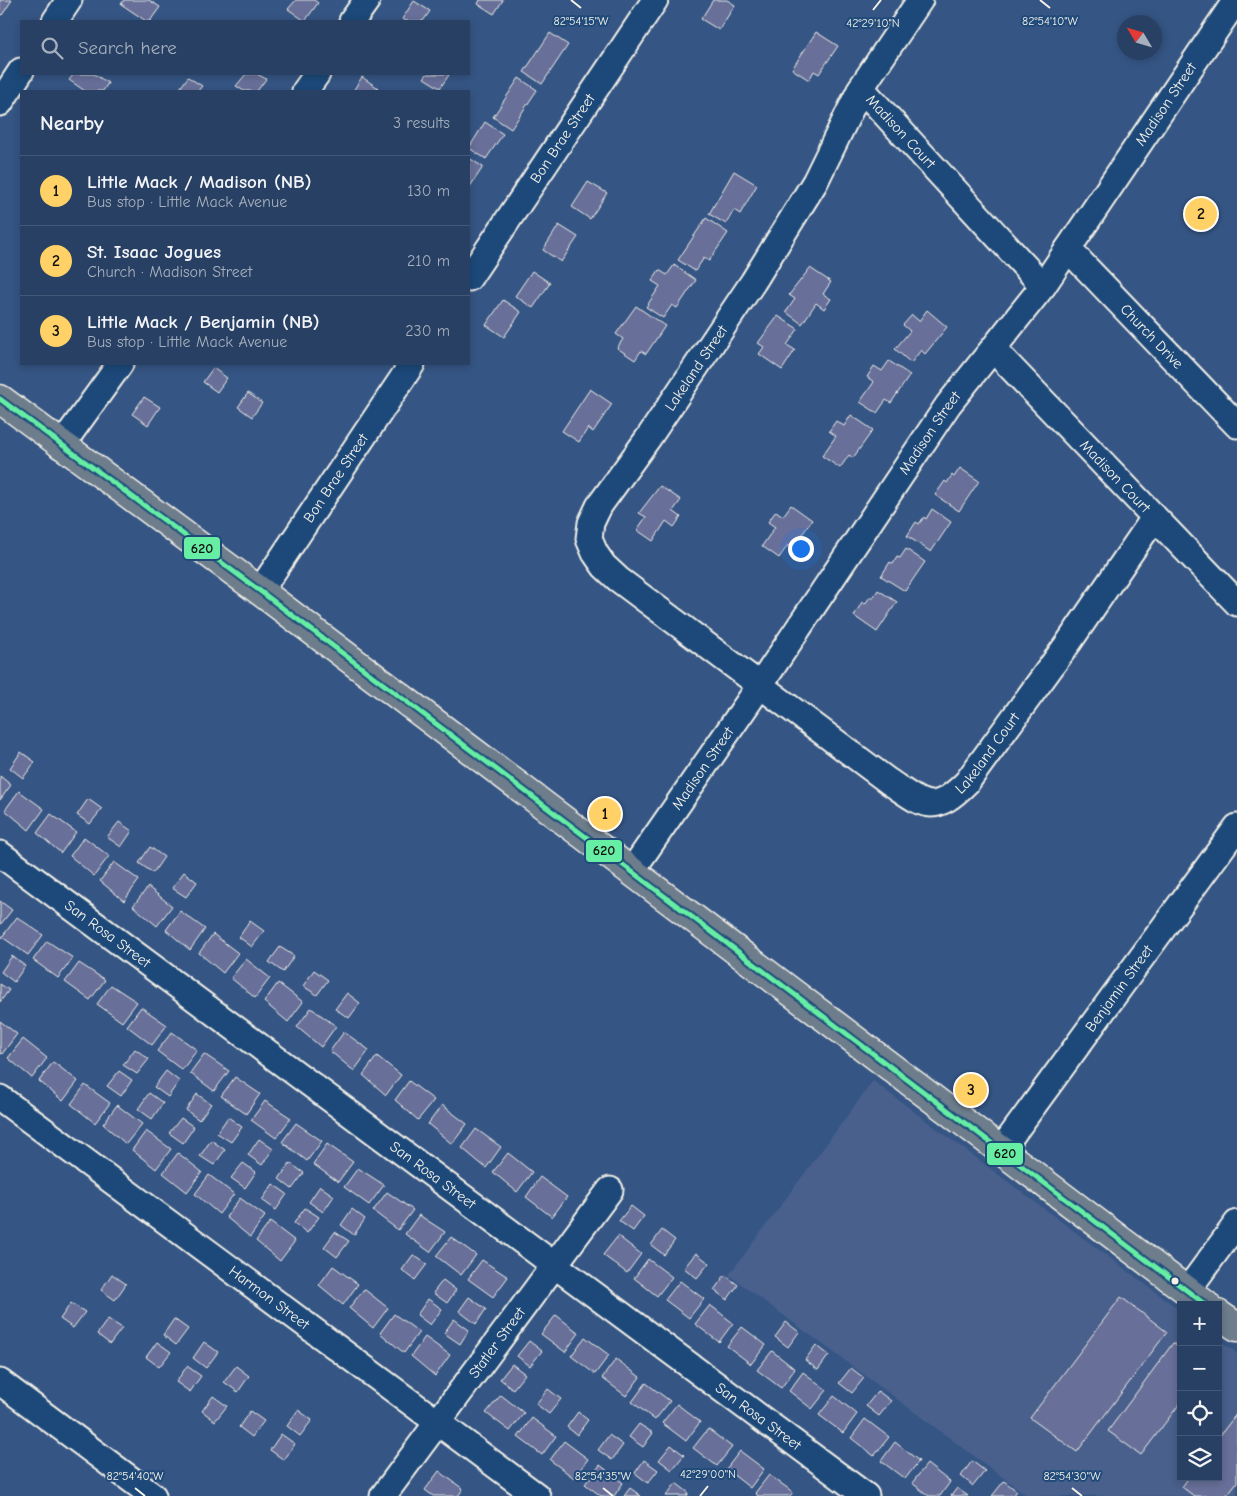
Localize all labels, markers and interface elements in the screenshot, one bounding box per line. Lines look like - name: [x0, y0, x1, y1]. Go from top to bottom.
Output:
- text: 82°54'15"W: [553, 14, 609, 28]
- text: 82°54'10"W: [1022, 14, 1079, 28]
- north arrow: [1117, 15, 1162, 60]
- text: 42°29'10"N: [846, 16, 900, 30]
- search box: [20, 20, 470, 75]
- icon: search: [38, 34, 66, 62]
- text: Search here: [78, 37, 177, 59]
- street label: Madison Street: [1131, 59, 1201, 149]
- street label: Bon Brae Street: [526, 90, 599, 186]
- street label: Madison Court: [862, 91, 940, 173]
- text: Nearby: [40, 111, 104, 135]
- text: 3 results: [393, 114, 450, 132]
- text: Little Mack / Madison (NB): [87, 171, 311, 193]
- text: 1: [53, 182, 59, 200]
- text: 130 m: [407, 182, 450, 200]
- text: Bus stop · Little Mack Avenue: [87, 193, 287, 211]
- pin: 2: [1185, 195, 1217, 233]
- text: St. Isaac Jogues: [87, 241, 221, 263]
- text: 2: [52, 252, 60, 270]
- text: 210 m: [407, 252, 450, 270]
- text: Church · Madison Street: [87, 263, 252, 281]
- street label: Church Drive: [1117, 300, 1187, 373]
- text: Little Mack / Benjamin (NB): [87, 311, 320, 333]
- street label: Lakeland Street: [661, 321, 732, 414]
- text: 3: [52, 322, 60, 340]
- text: 230 m: [405, 322, 450, 340]
- text: Bus stop · Little Mack Avenue: [87, 333, 287, 351]
- street label: Madison Street: [895, 387, 965, 478]
- street label: Bon Brae Street: [299, 429, 372, 526]
- street label: Madison Court: [1076, 436, 1155, 517]
- line badge: 620: [183, 536, 221, 560]
- your location: [788, 536, 814, 562]
- text: 620: [191, 540, 213, 557]
- street label: Lakeland Court: [951, 709, 1024, 798]
- street label: Madison Street: [668, 723, 738, 813]
- pin: 1: [589, 795, 621, 833]
- line badge: 620: [585, 839, 623, 863]
- text: 620: [593, 842, 615, 859]
- street label: San Rosa Street: [61, 896, 155, 972]
- street label: Benjamin Street: [1081, 941, 1157, 1035]
- pin: 3: [955, 1071, 987, 1109]
- street label: San Rosa Street: [386, 1137, 480, 1213]
- line badge: 620: [986, 1142, 1024, 1166]
- text: 620: [994, 1145, 1016, 1162]
- street label: Harmon Street: [225, 1262, 314, 1334]
- unlabelled marker: [1170, 1276, 1180, 1286]
- map controls: [1177, 1301, 1222, 1481]
- button: +: [1177, 1301, 1222, 1346]
- street label: Statler Street: [465, 1303, 529, 1382]
- button: −: [1177, 1346, 1222, 1391]
- street label: San Rosa Street: [712, 1378, 805, 1454]
- button: locate: [1177, 1391, 1222, 1436]
- button: layers: [1177, 1436, 1222, 1481]
- text: 42°29'00"N: [680, 1467, 736, 1481]
- text: 82°54'40"W: [107, 1469, 164, 1483]
- text: 82°54'35"W: [575, 1469, 632, 1483]
- text: 82°54'30"W: [1043, 1469, 1101, 1483]

